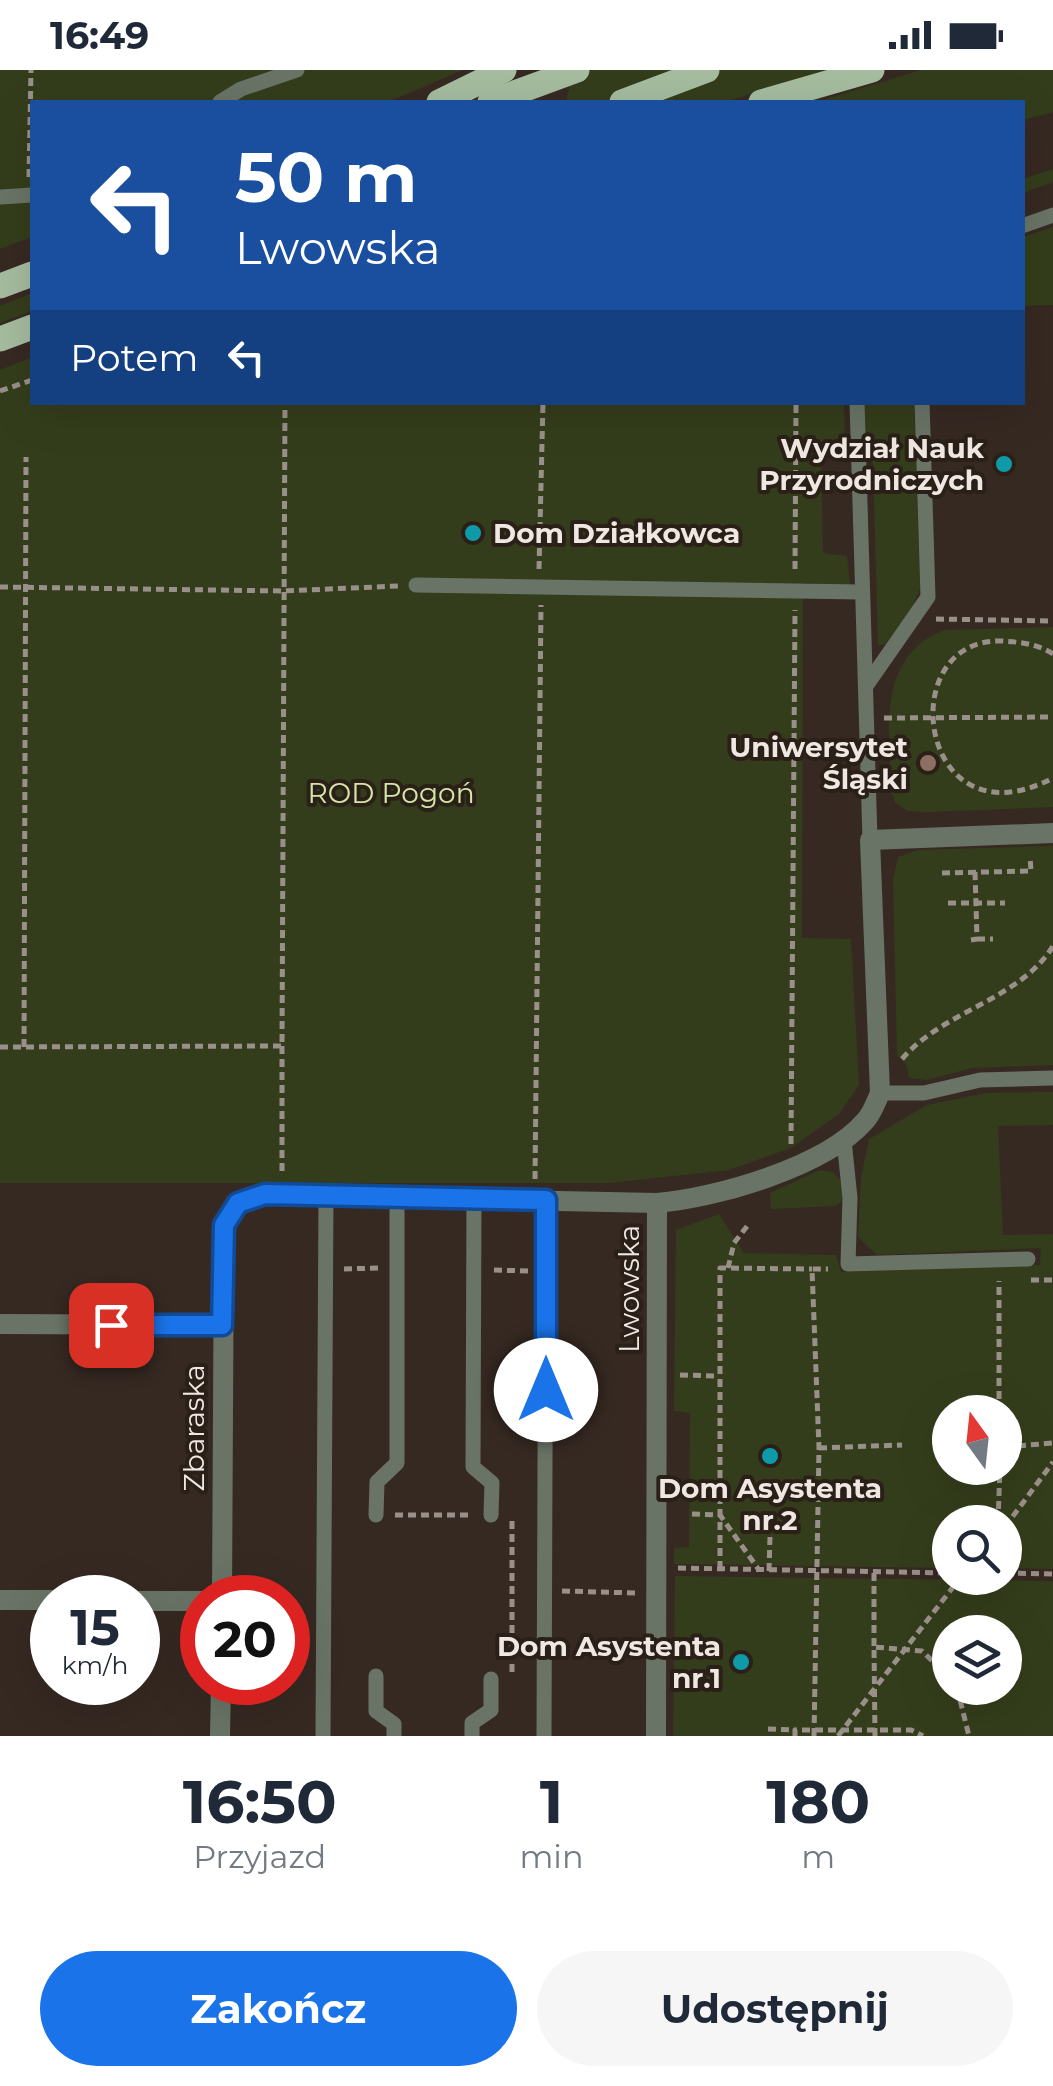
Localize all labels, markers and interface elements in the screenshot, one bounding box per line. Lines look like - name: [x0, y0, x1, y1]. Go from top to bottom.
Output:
- text: 16:49: [50, 12, 149, 59]
- text: 50 m: [235, 134, 417, 220]
- icon: left: [70, 140, 200, 270]
- text: Lwowska: [235, 220, 440, 275]
- icon: left: [219, 330, 274, 385]
- text: Potem: [70, 334, 199, 381]
- place label: Wydział Nauk Przyrodniczych: [759, 431, 985, 497]
- marker: Wydział Nauk Przyrodniczych: [993, 453, 1015, 475]
- place label: Dom Działkowca: [493, 516, 740, 550]
- marker: Dom Działkowca: [462, 522, 484, 544]
- place label: Uniwersytet Śląski: [729, 730, 908, 796]
- marker: Uniwersytet Śląski: [917, 752, 939, 774]
- park label: ROD Pogoń: [307, 776, 475, 810]
- street label: Lwowska: [612, 1225, 646, 1353]
- pin: [69, 1283, 154, 1368]
- icon: arrive: [84, 1298, 139, 1353]
- position arrow: [494, 1338, 598, 1442]
- street label: Zbaraska: [177, 1365, 211, 1491]
- north arrow: [932, 1395, 1022, 1485]
- map controls: [932, 1395, 1022, 1705]
- marker: Dom Asystenta nr.2: [759, 1445, 781, 1467]
- place label: Dom Asystenta nr.2: [658, 1471, 882, 1537]
- button: search: [932, 1505, 1022, 1595]
- speed limit sign: 20: [180, 1575, 310, 1705]
- text: 15: [70, 1597, 120, 1658]
- button: layers: [932, 1615, 1022, 1705]
- place label: Dom Asystenta nr.1: [497, 1629, 721, 1695]
- text: km/h: [62, 1650, 128, 1680]
- marker: Dom Asystenta nr.1: [730, 1651, 752, 1673]
- text: 16:50: [183, 1765, 337, 1838]
- text: 1: [540, 1765, 563, 1838]
- text: 180: [766, 1765, 870, 1838]
- text: Przyjazd: [193, 1837, 326, 1876]
- text: min: [519, 1837, 584, 1876]
- text: m: [801, 1837, 835, 1876]
- button: Zakończ: [40, 1951, 517, 2066]
- button: Udostępnij: [537, 1951, 1013, 2066]

